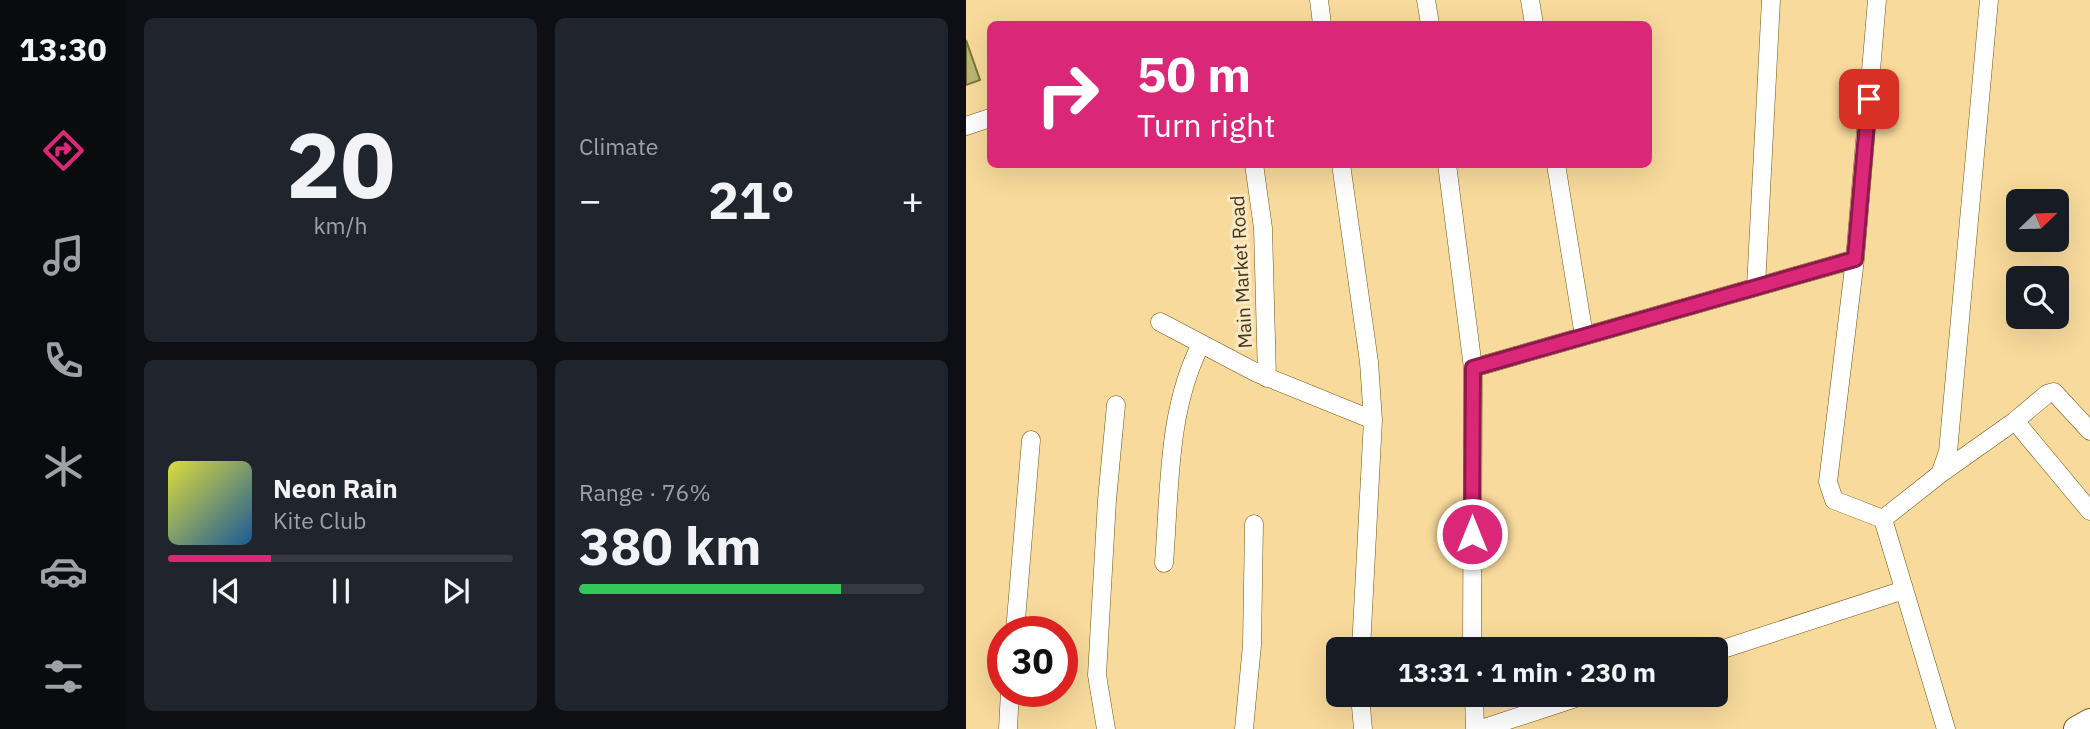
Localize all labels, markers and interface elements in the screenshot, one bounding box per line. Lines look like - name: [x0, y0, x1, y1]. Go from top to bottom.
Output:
- text: 13:30: [19, 28, 107, 70]
- text: 50 m: [1137, 42, 1251, 105]
- icon: right: [1022, 49, 1113, 140]
- pin: [1839, 69, 1899, 129]
- icon: arrive: [1850, 80, 1888, 118]
- text: Turn right: [1137, 104, 1275, 146]
- text: 20: [286, 105, 395, 223]
- icon: directions: [39, 126, 88, 175]
- text: Climate: [579, 131, 658, 161]
- text: 21°: [708, 166, 795, 233]
- text: −: [579, 175, 602, 224]
- text: +: [901, 175, 924, 224]
- north arrow: [2006, 189, 2068, 252]
- map controls: [2006, 189, 2069, 329]
- street label: Main Market Road: [1225, 195, 1257, 349]
- text: km/h: [313, 210, 368, 240]
- icon: music: [39, 231, 88, 280]
- button: search: [2006, 266, 2069, 329]
- icon: phone: [39, 336, 88, 385]
- icon: climate: [39, 442, 88, 491]
- text: Neon Rain: [273, 471, 398, 505]
- text: Range · 76%: [579, 477, 711, 507]
- position arrow: [1435, 497, 1509, 571]
- text: Kite Club: [273, 505, 366, 535]
- text: 380 km: [579, 512, 761, 579]
- icon: car: [39, 547, 88, 596]
- icon: previous: [207, 572, 245, 610]
- icon: pause: [322, 572, 360, 610]
- icon: next: [437, 572, 475, 610]
- speed limit sign: 30: [987, 616, 1078, 707]
- icon: filters: [39, 652, 88, 701]
- text: 13:31 · 1 min · 230 m: [1398, 655, 1656, 689]

